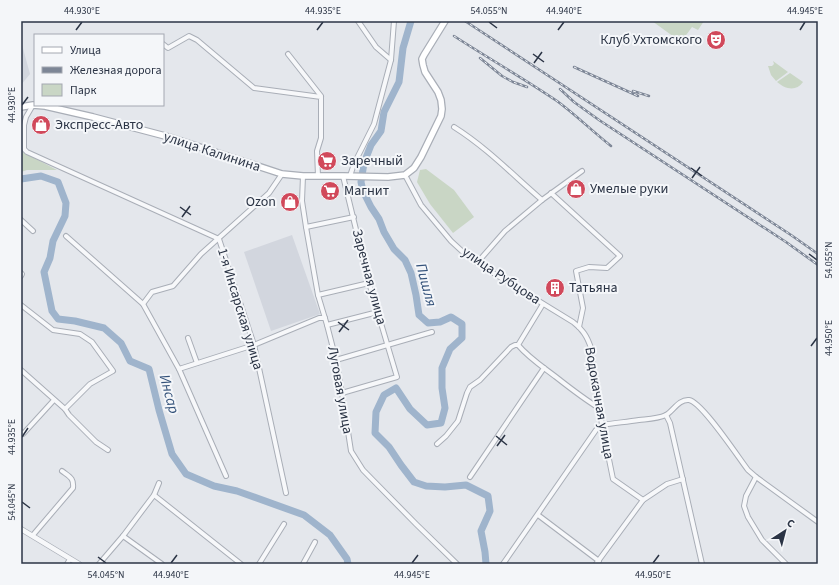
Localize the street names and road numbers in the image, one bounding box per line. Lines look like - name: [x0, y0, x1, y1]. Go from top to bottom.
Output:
- street label: улица Калинина: [161, 127, 263, 177]
- street label: Заречная улица: [347, 227, 391, 327]
- street label: улица Рубцова: [458, 242, 544, 310]
- street label: 1-я Инсарская улица: [212, 246, 268, 372]
- street label: Луговая улица: [322, 344, 358, 436]
- street label: Водокачная улица: [579, 345, 619, 461]

